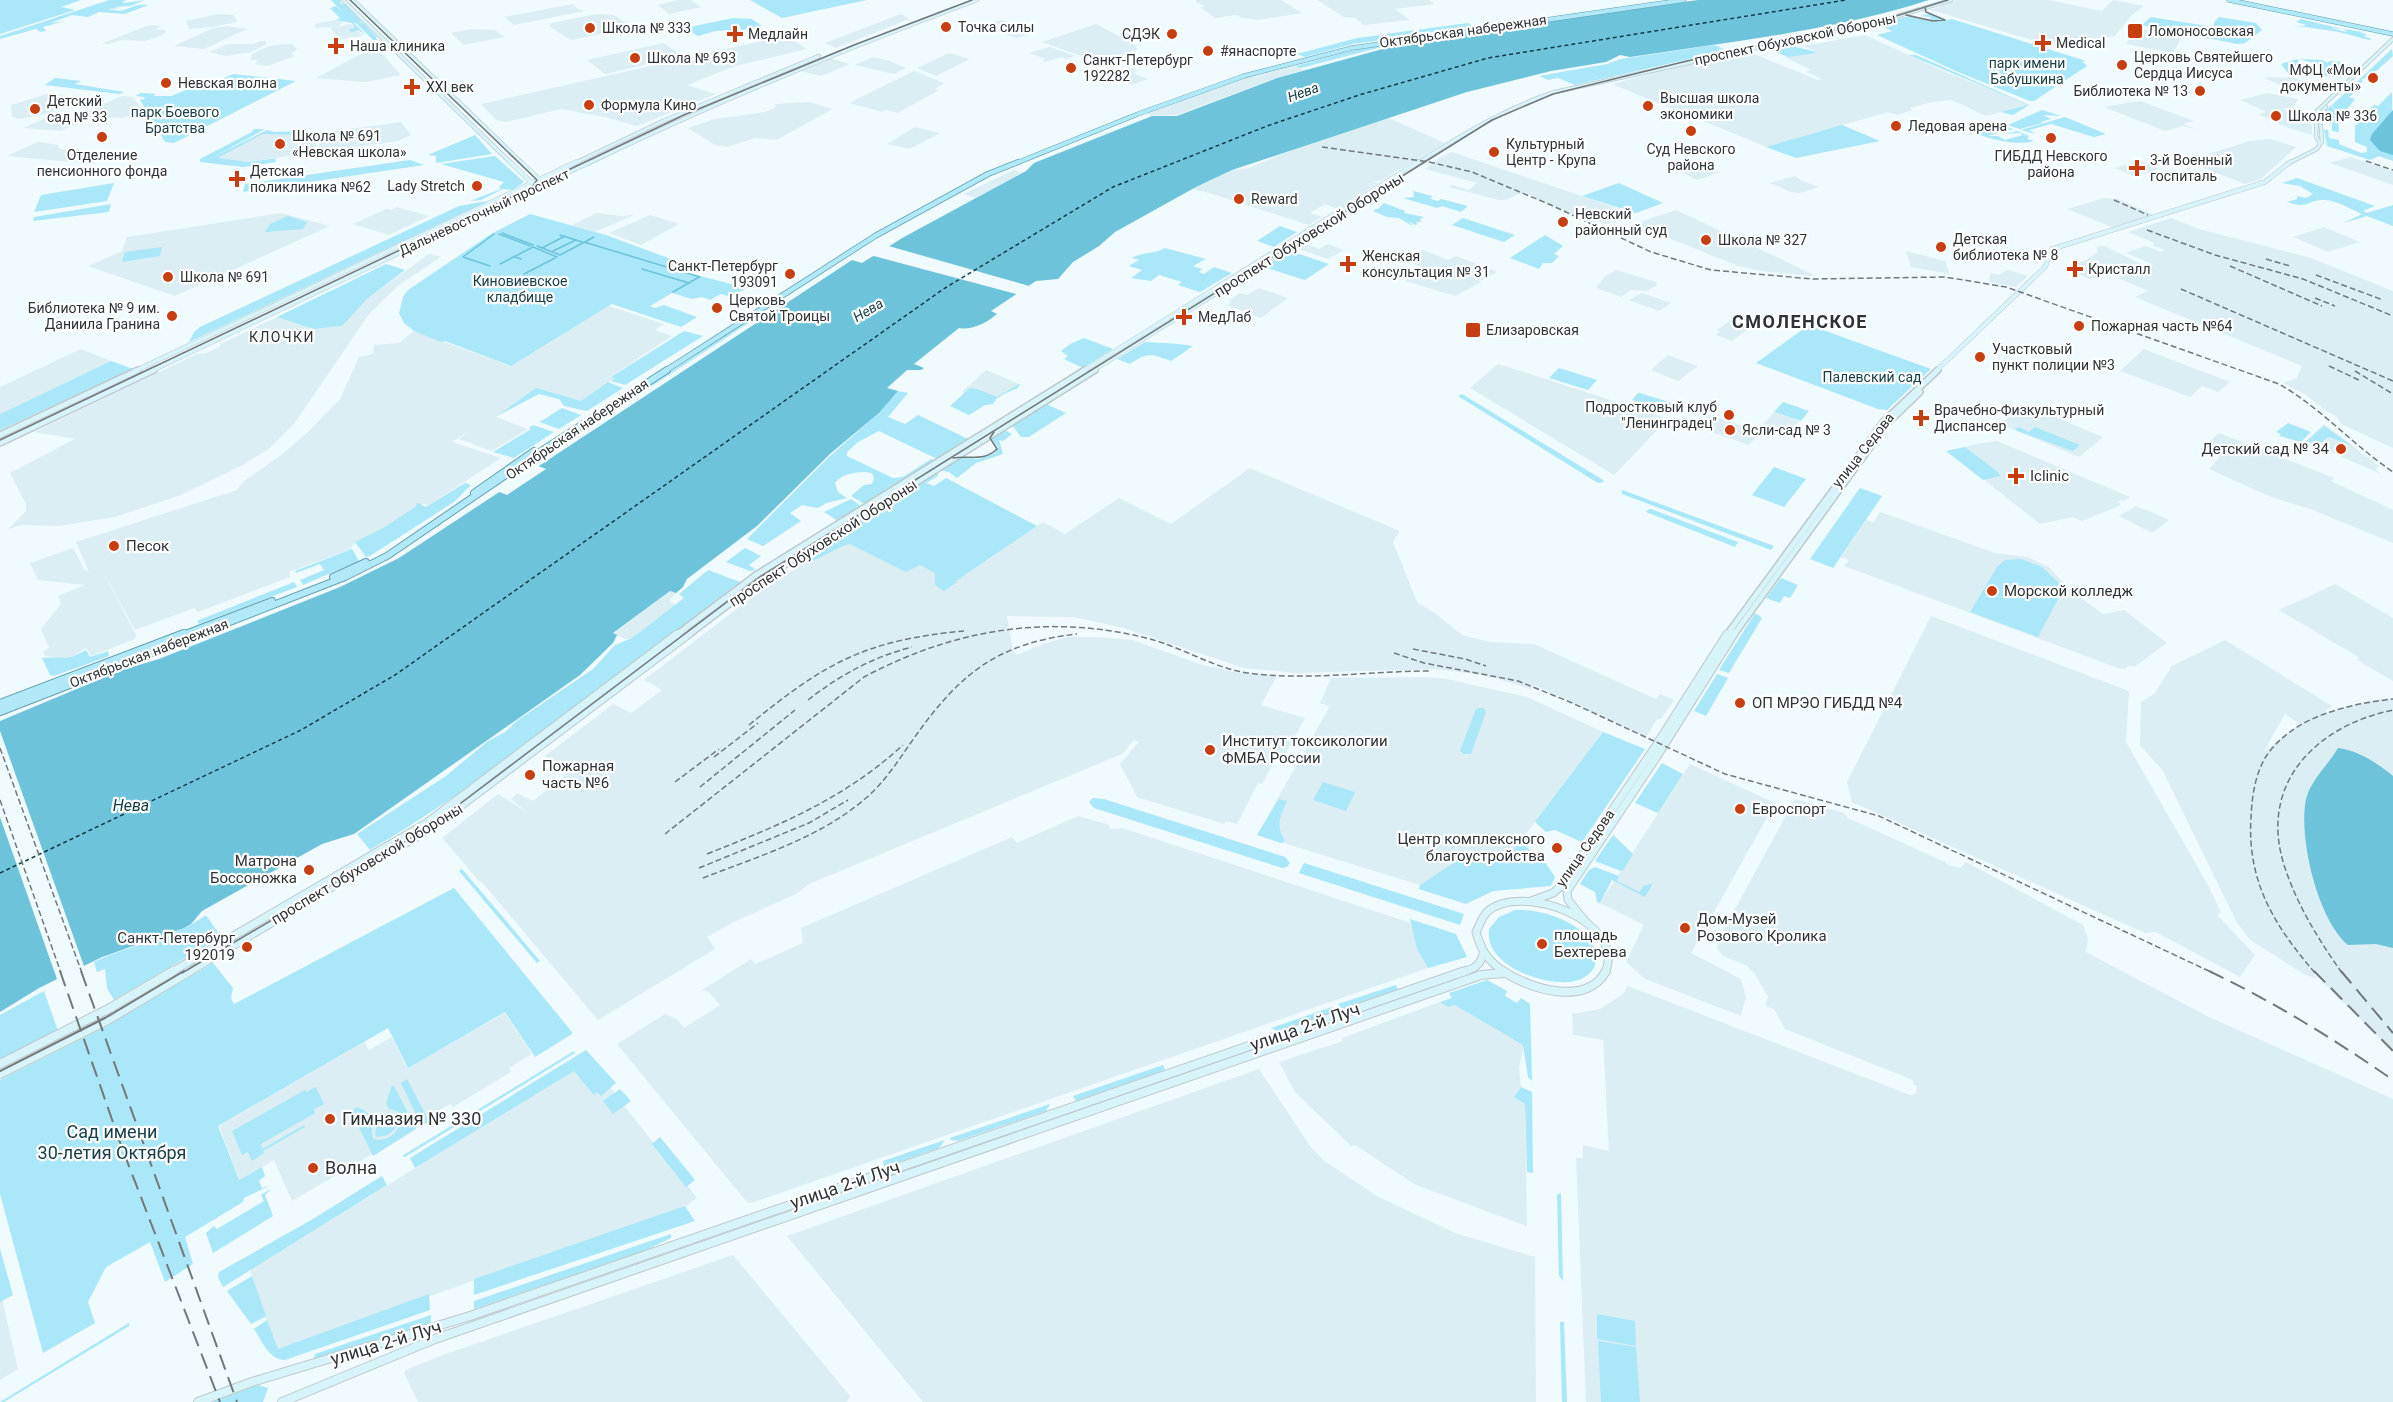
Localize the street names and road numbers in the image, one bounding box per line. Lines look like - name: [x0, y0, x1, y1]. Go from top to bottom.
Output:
- street label: проспект Обуховской Обороны: [1693, 10, 1897, 68]
- street label: Октябрьская набережная: [1378, 11, 1548, 51]
- street label: Дальневосточный проспект: [396, 165, 572, 259]
- street label: проспект Обуховской Обороны: [1211, 169, 1407, 301]
- street label: Октябрьская набережная: [503, 375, 651, 483]
- street label: улица Седова: [1829, 409, 1897, 491]
- street label: проспект Обуховской Обороны: [726, 475, 920, 611]
- street label: Октябрьская набережная: [67, 615, 231, 691]
- street label: проспект Обуховской Обороны: [268, 800, 466, 928]
- street label: улица Седова: [1552, 806, 1618, 890]
- street label: улица 2-й Луч: [1247, 998, 1363, 1055]
- street label: улица 2-й Луч: [787, 1156, 903, 1213]
- street label: улица 2-й Луч: [328, 1316, 444, 1369]

